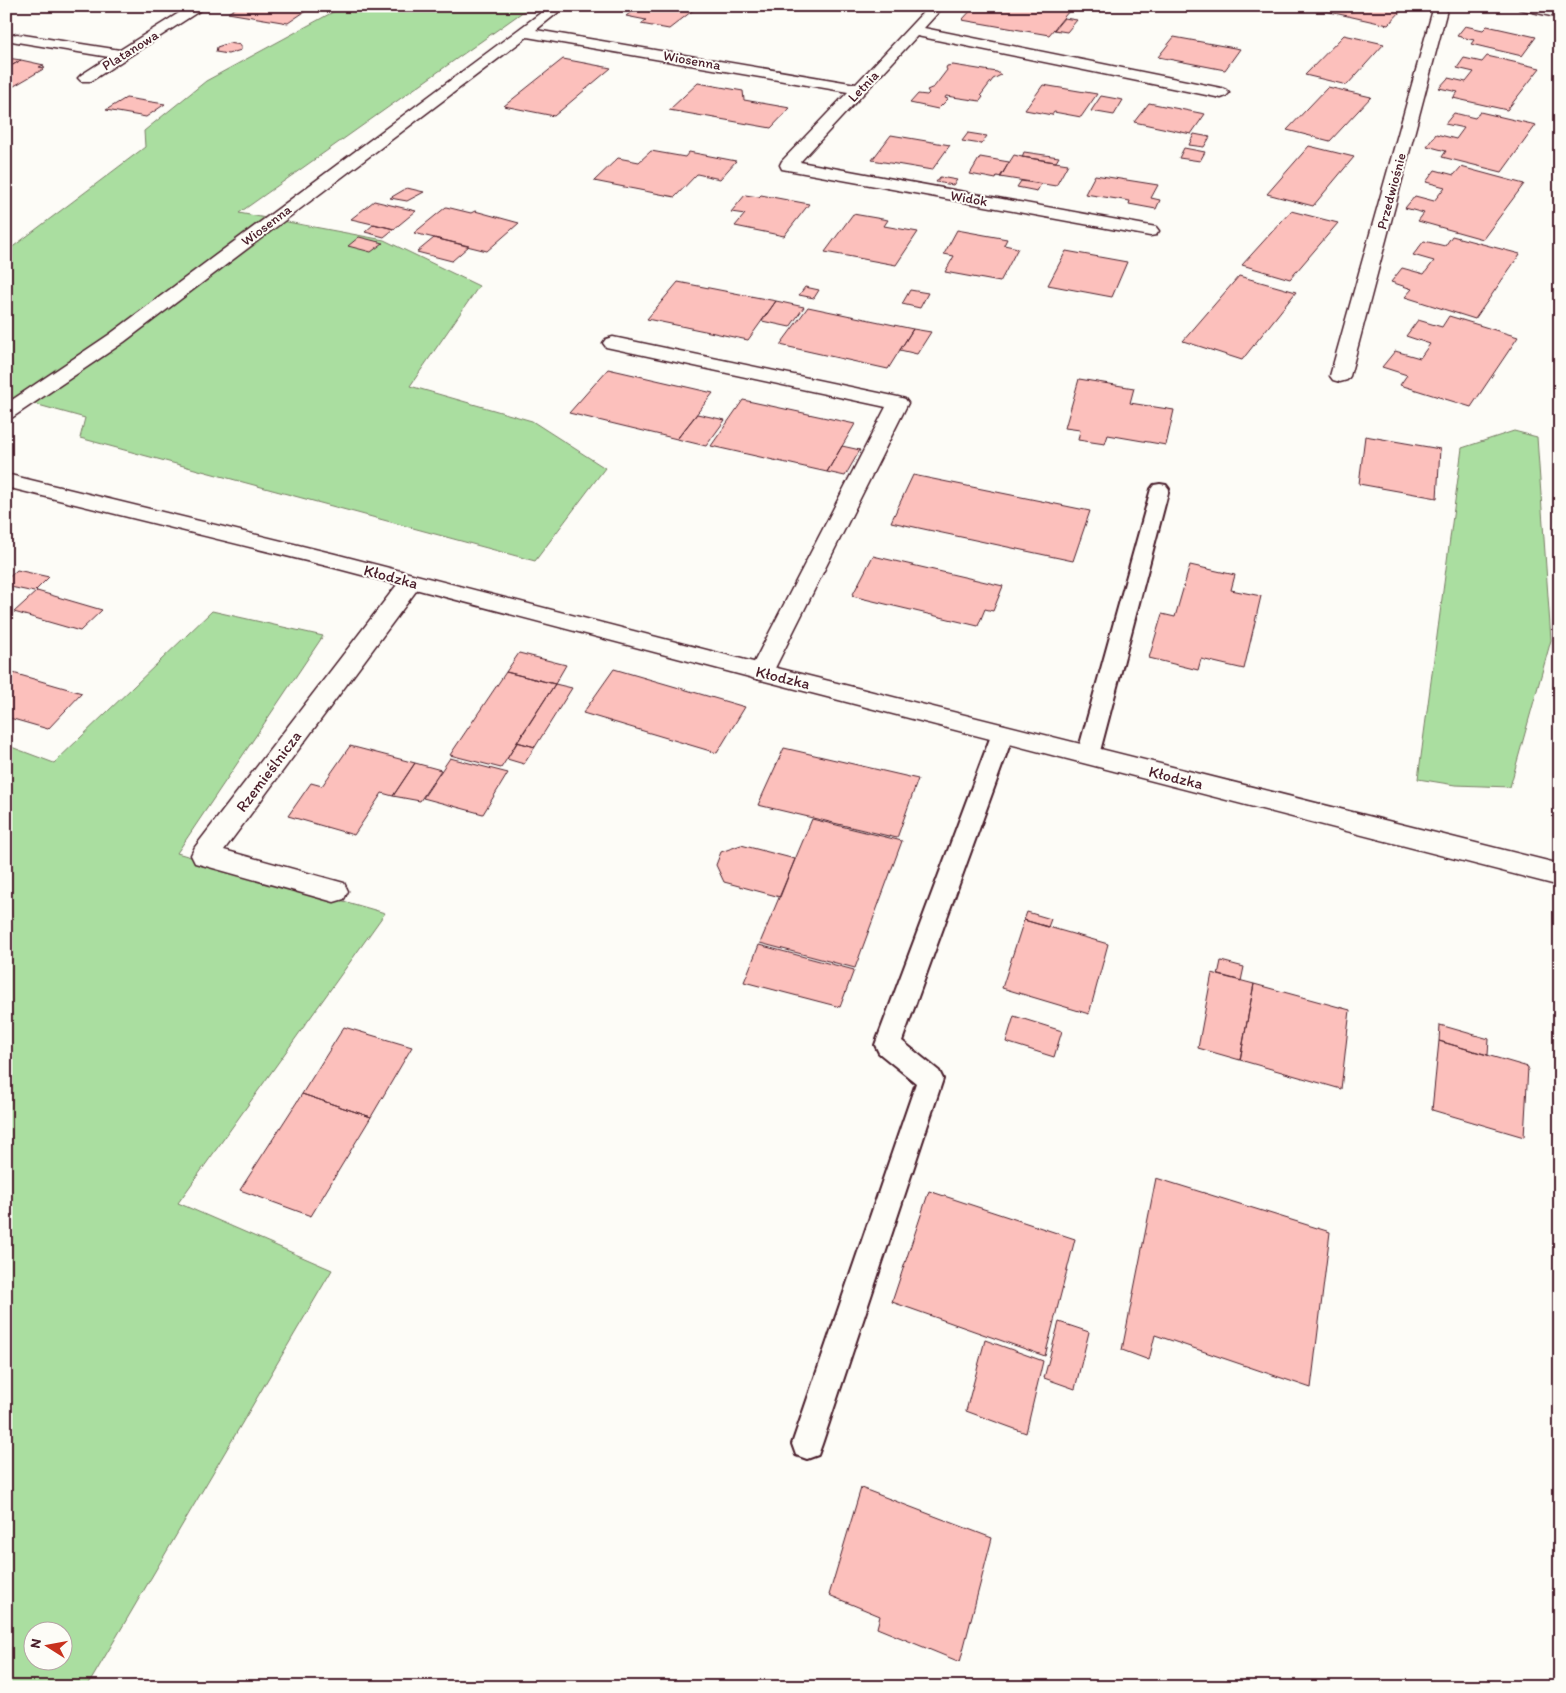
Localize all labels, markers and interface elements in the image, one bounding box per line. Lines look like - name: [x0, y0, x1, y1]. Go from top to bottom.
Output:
- street label: Platanowa: [99, 26, 162, 74]
- street label: Wiosenna: [662, 47, 723, 74]
- street label: Letnia: [844, 66, 883, 106]
- street label: Przedwiośnie: [1373, 151, 1410, 231]
- street label: Widok: [949, 187, 989, 210]
- street label: Wiosenna: [238, 201, 295, 250]
- street label: Kłodzka: [362, 560, 420, 593]
- street label: Kłodzka: [754, 662, 812, 693]
- street label: Rzemieślnicza: [232, 727, 305, 816]
- street label: Kłodzka: [1147, 762, 1205, 793]
- north arrow: [22, 1620, 72, 1670]
- text: N: [26, 1637, 45, 1650]

